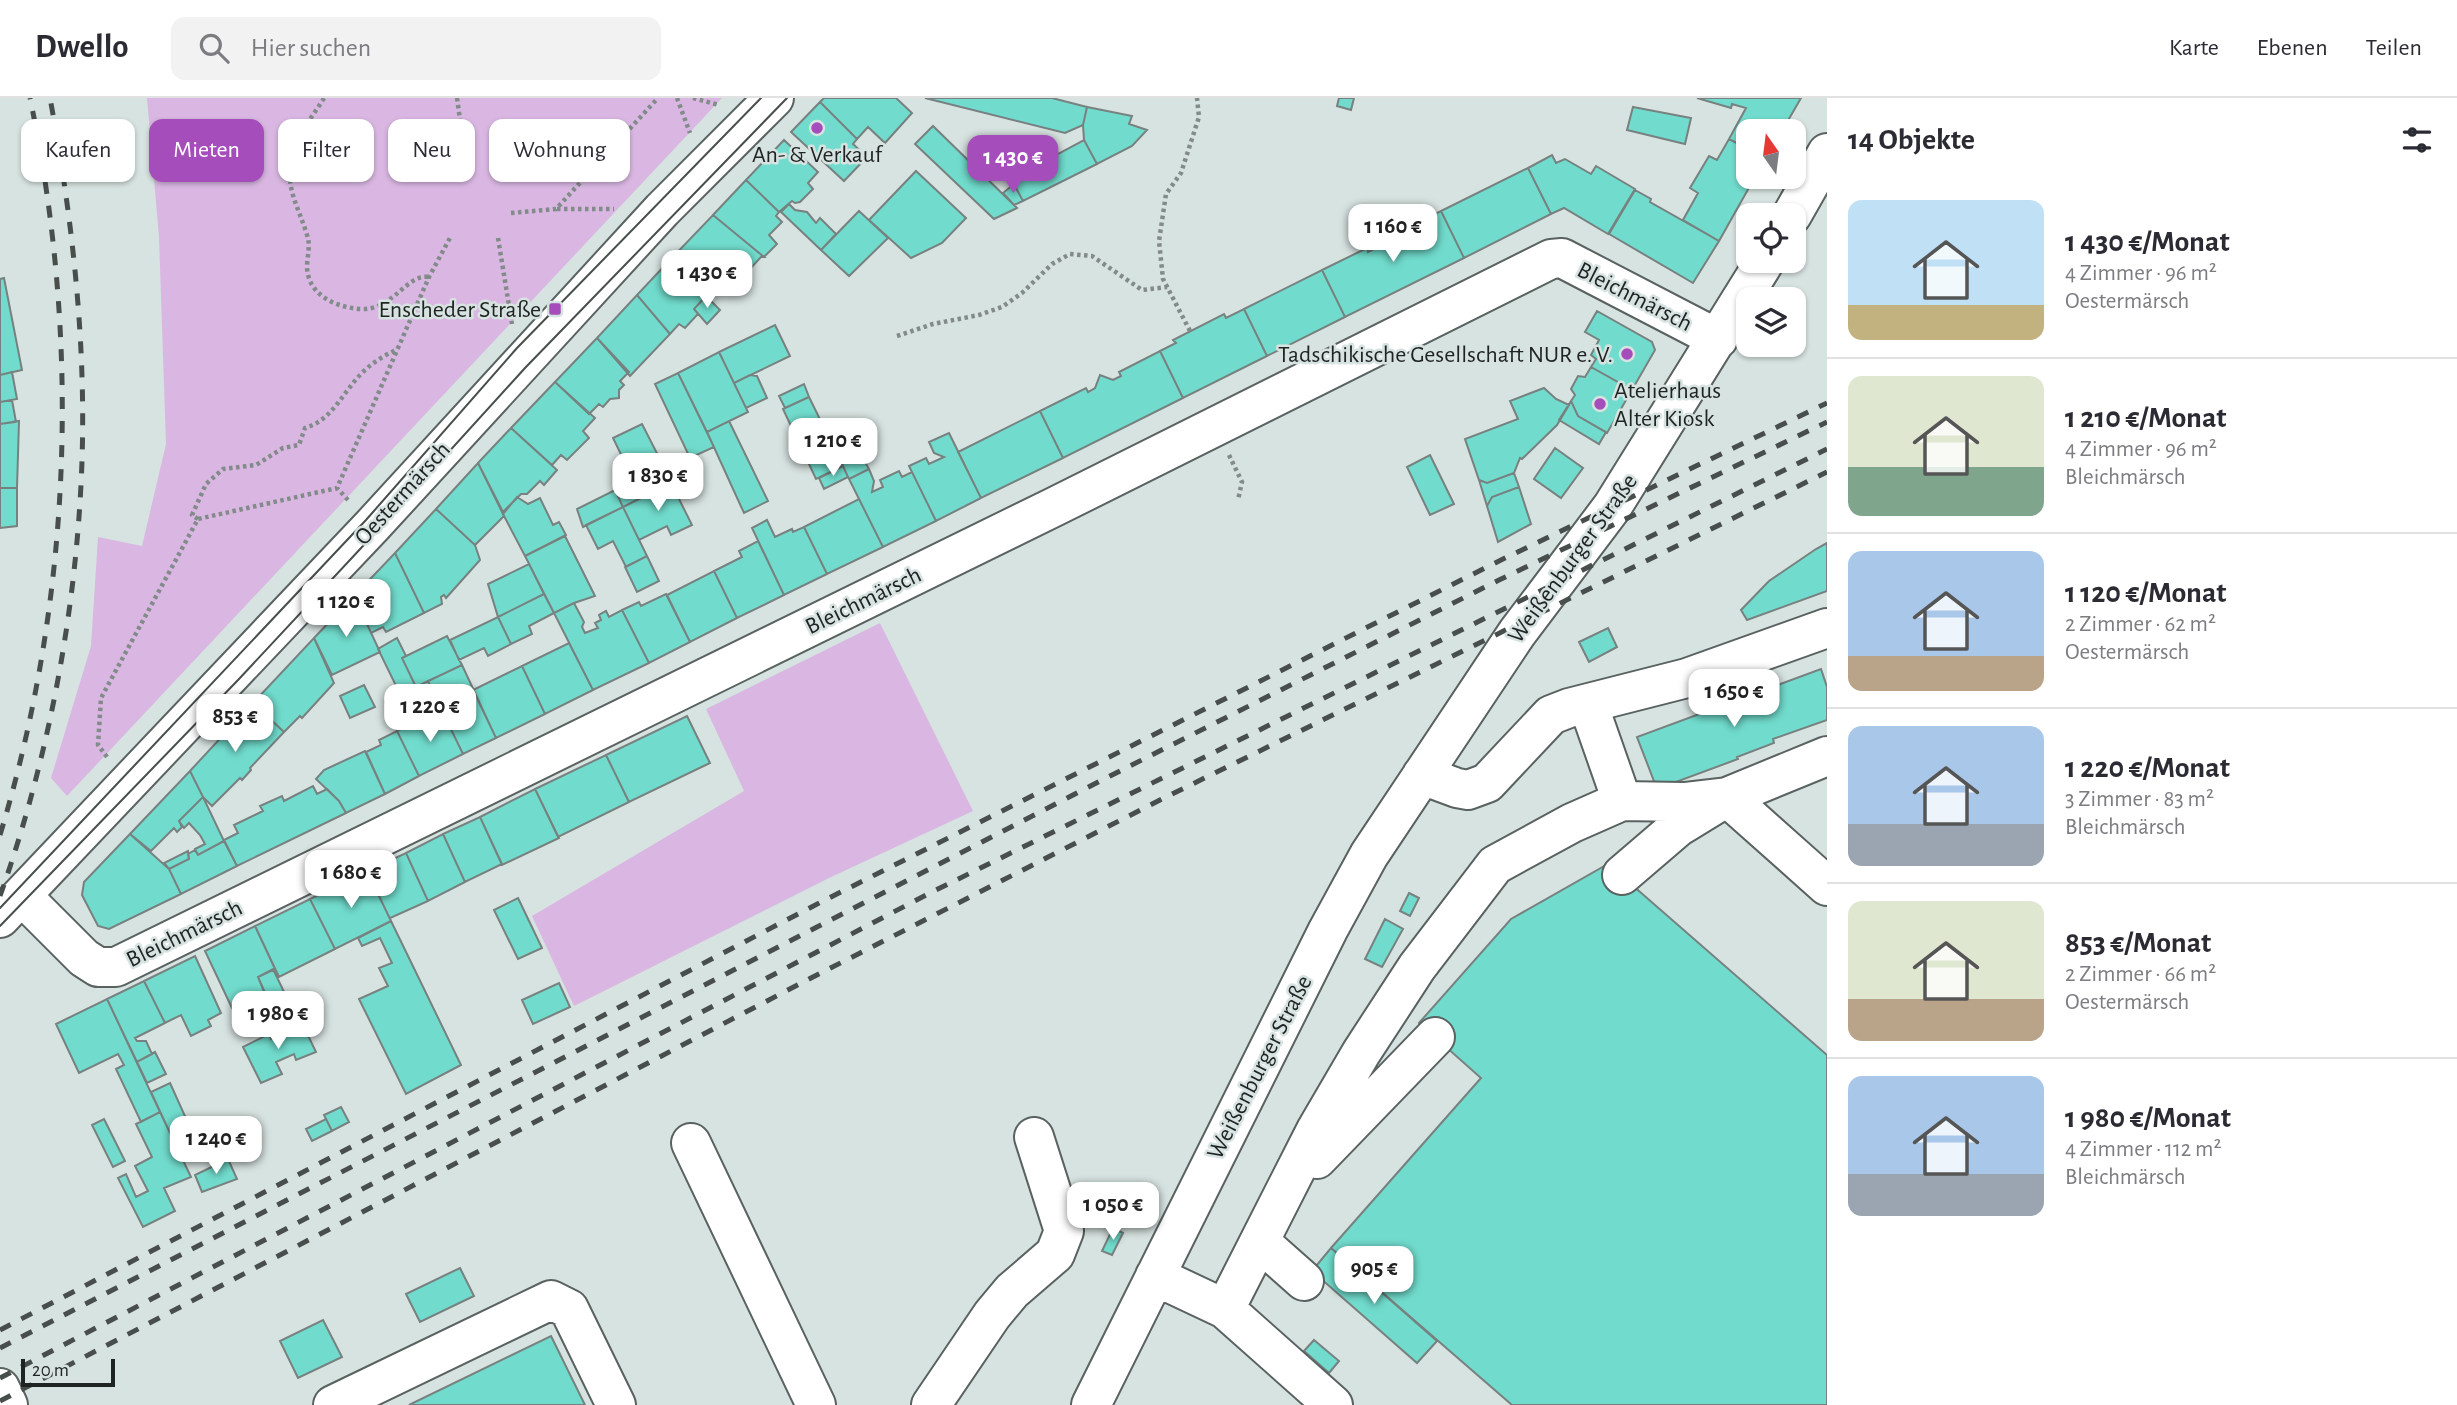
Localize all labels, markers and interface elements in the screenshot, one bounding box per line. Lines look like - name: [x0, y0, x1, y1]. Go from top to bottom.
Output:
- search box: [171, 17, 661, 80]
- icon: search: [195, 29, 233, 67]
- text: Dwello: [35, 31, 129, 64]
- text: Hier suchen: [251, 35, 371, 61]
- text: Karte: [2169, 36, 2219, 60]
- text: Ebenen: [2257, 36, 2328, 60]
- text: Teilen: [2366, 36, 2422, 60]
- chip: Kaufen: [21, 119, 135, 182]
- chip: Mieten: [149, 119, 264, 182]
- chip: Filter: [278, 119, 374, 182]
- chip: Neu: [388, 119, 475, 182]
- chip: Wohnung: [489, 119, 630, 182]
- north arrow: [1736, 119, 1806, 189]
- map controls: [1736, 119, 1806, 357]
- marker: An- & Verkauf: [809, 120, 825, 136]
- icon: filters: [2398, 121, 2436, 159]
- text: 14 Objekte: [1848, 125, 1975, 155]
- pin: 1 430 €: [948, 136, 1078, 195]
- place label: An- & Verkauf: [752, 143, 884, 167]
- text: 1 430 €: [983, 146, 1043, 169]
- button: locate: [1736, 203, 1806, 273]
- pin: 1 160 €: [1328, 204, 1458, 264]
- text: 1 160 €: [1364, 215, 1422, 238]
- text: 1 430 €/Monat: [2065, 227, 2230, 257]
- icon: home: [1904, 228, 1988, 312]
- pin: 1 430 €: [642, 250, 772, 310]
- street label: Bleichmärsch: [1573, 258, 1696, 336]
- text: 1 430 €: [677, 261, 737, 284]
- text: 4 Zimmer · 96 m²: [2065, 262, 2217, 285]
- button: layers: [1736, 287, 1806, 357]
- text: Oestermärsch: [2065, 290, 2189, 313]
- place label: Enscheder Straße: [378, 298, 541, 322]
- marker: Enscheder Straße: [547, 301, 563, 317]
- place label: Tadschikische Gesellschaft NUR e. V.: [1278, 343, 1613, 367]
- marker: Tadschikische Gesellschaft NUR e. V.: [1619, 346, 1635, 362]
- place label: Atelierhaus Alter Kiosk: [1614, 379, 1721, 431]
- marker: Atelierhaus Alter Kiosk: [1592, 396, 1608, 412]
- text: 1 210 €/Monat: [2065, 403, 2226, 433]
- icon: home: [1904, 404, 1988, 488]
- pin: 1 210 €: [768, 418, 898, 478]
- text: 1 210 €: [804, 429, 862, 452]
- street label: Oestermärsch: [350, 437, 455, 550]
- text: 4 Zimmer · 96 m²: [2065, 438, 2217, 461]
- pin: 1 830 €: [593, 454, 723, 513]
- text: 1 830 €: [628, 464, 688, 487]
- text: Bleichmärsch: [2065, 466, 2185, 489]
- street label: Weißenburger Straße: [1504, 470, 1642, 648]
- street label: Bleichmärsch: [802, 563, 925, 639]
- text: 1 120 €/Monat: [2065, 578, 2226, 608]
- icon: home: [1904, 579, 1988, 663]
- pin: 1 120 €: [281, 580, 411, 639]
- text: 1 120 €: [317, 590, 375, 613]
- text: 2 Zimmer · 62 m²: [2065, 613, 2216, 636]
- text: Oestermärsch: [2065, 641, 2189, 664]
- pin: 1 650 €: [1669, 670, 1799, 729]
- text: 1 650 €: [1705, 680, 1764, 703]
- pin: 1 220 €: [365, 684, 495, 744]
- pin: 853 €: [186, 694, 284, 754]
- text: 1 220 €: [400, 695, 460, 718]
- text: 853 €: [212, 705, 258, 728]
- text: 1 220 €/Monat: [2065, 753, 2230, 783]
- icon: home: [1904, 754, 1988, 838]
- text: 3 Zimmer · 83 m²: [2065, 788, 2214, 811]
- text: Bleichmärsch: [2065, 816, 2185, 839]
- pin: 1 680 €: [286, 850, 416, 910]
- text: 1 680 €: [321, 861, 381, 884]
- street label: Bleichmärsch: [123, 896, 246, 972]
- text: 853 €/Monat: [2065, 928, 2211, 958]
- icon: home: [1904, 929, 1988, 1013]
- text: 2 Zimmer · 66 m²: [2065, 963, 2216, 986]
- street label: Weißenburger Straße: [1203, 972, 1317, 1163]
- text: Oestermärsch: [2065, 991, 2189, 1014]
- pin: 1 980 €: [213, 992, 343, 1051]
- text: 1 980 €: [248, 1002, 308, 1025]
- text: 1 980 €/Monat: [2065, 1103, 2231, 1133]
- icon: home: [1904, 1104, 1988, 1188]
- pin: 1 240 €: [151, 1116, 281, 1176]
- text: 1 240 €: [186, 1127, 246, 1150]
- text: 4 Zimmer · 112 m²: [2065, 1138, 2222, 1161]
- text: Bleichmärsch: [2065, 1166, 2185, 1189]
- pin: 1 050 €: [1048, 1182, 1178, 1242]
- text: 1 050 €: [1083, 1193, 1143, 1216]
- pin: 905 €: [1325, 1246, 1423, 1306]
- text: 905 €: [1350, 1257, 1398, 1280]
- scale bar: [21, 1356, 116, 1388]
- text: 20 m: [32, 1361, 69, 1380]

